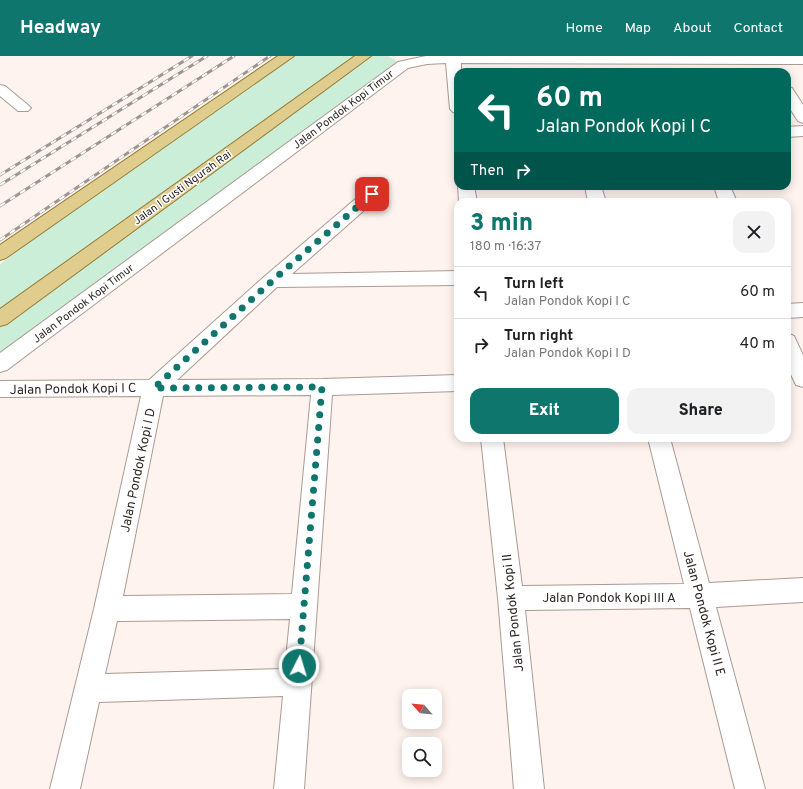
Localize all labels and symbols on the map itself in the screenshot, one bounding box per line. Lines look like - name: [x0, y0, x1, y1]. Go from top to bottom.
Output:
- street label: Jalan Pondok Kopi Timur: [290, 67, 397, 152]
- street label: Jalan I Gusti Ngurah Rai: [131, 147, 234, 228]
- pin: [355, 177, 389, 211]
- street label: Jalan Pondok Kopi Timur: [30, 261, 137, 346]
- street label: Jalan Pondok Kopi I C: [10, 381, 136, 399]
- street label: Jalan Pondok Kopi I D: [118, 407, 160, 534]
- street label: Jalan Pondok Kopi II E: [679, 549, 728, 678]
- street label: Jalan Pondok Kopi II: [500, 553, 528, 673]
- street label: Jalan Pondok Kopi III A: [542, 591, 676, 607]
- position arrow: [278, 645, 320, 687]
- north arrow: [402, 689, 442, 729]

